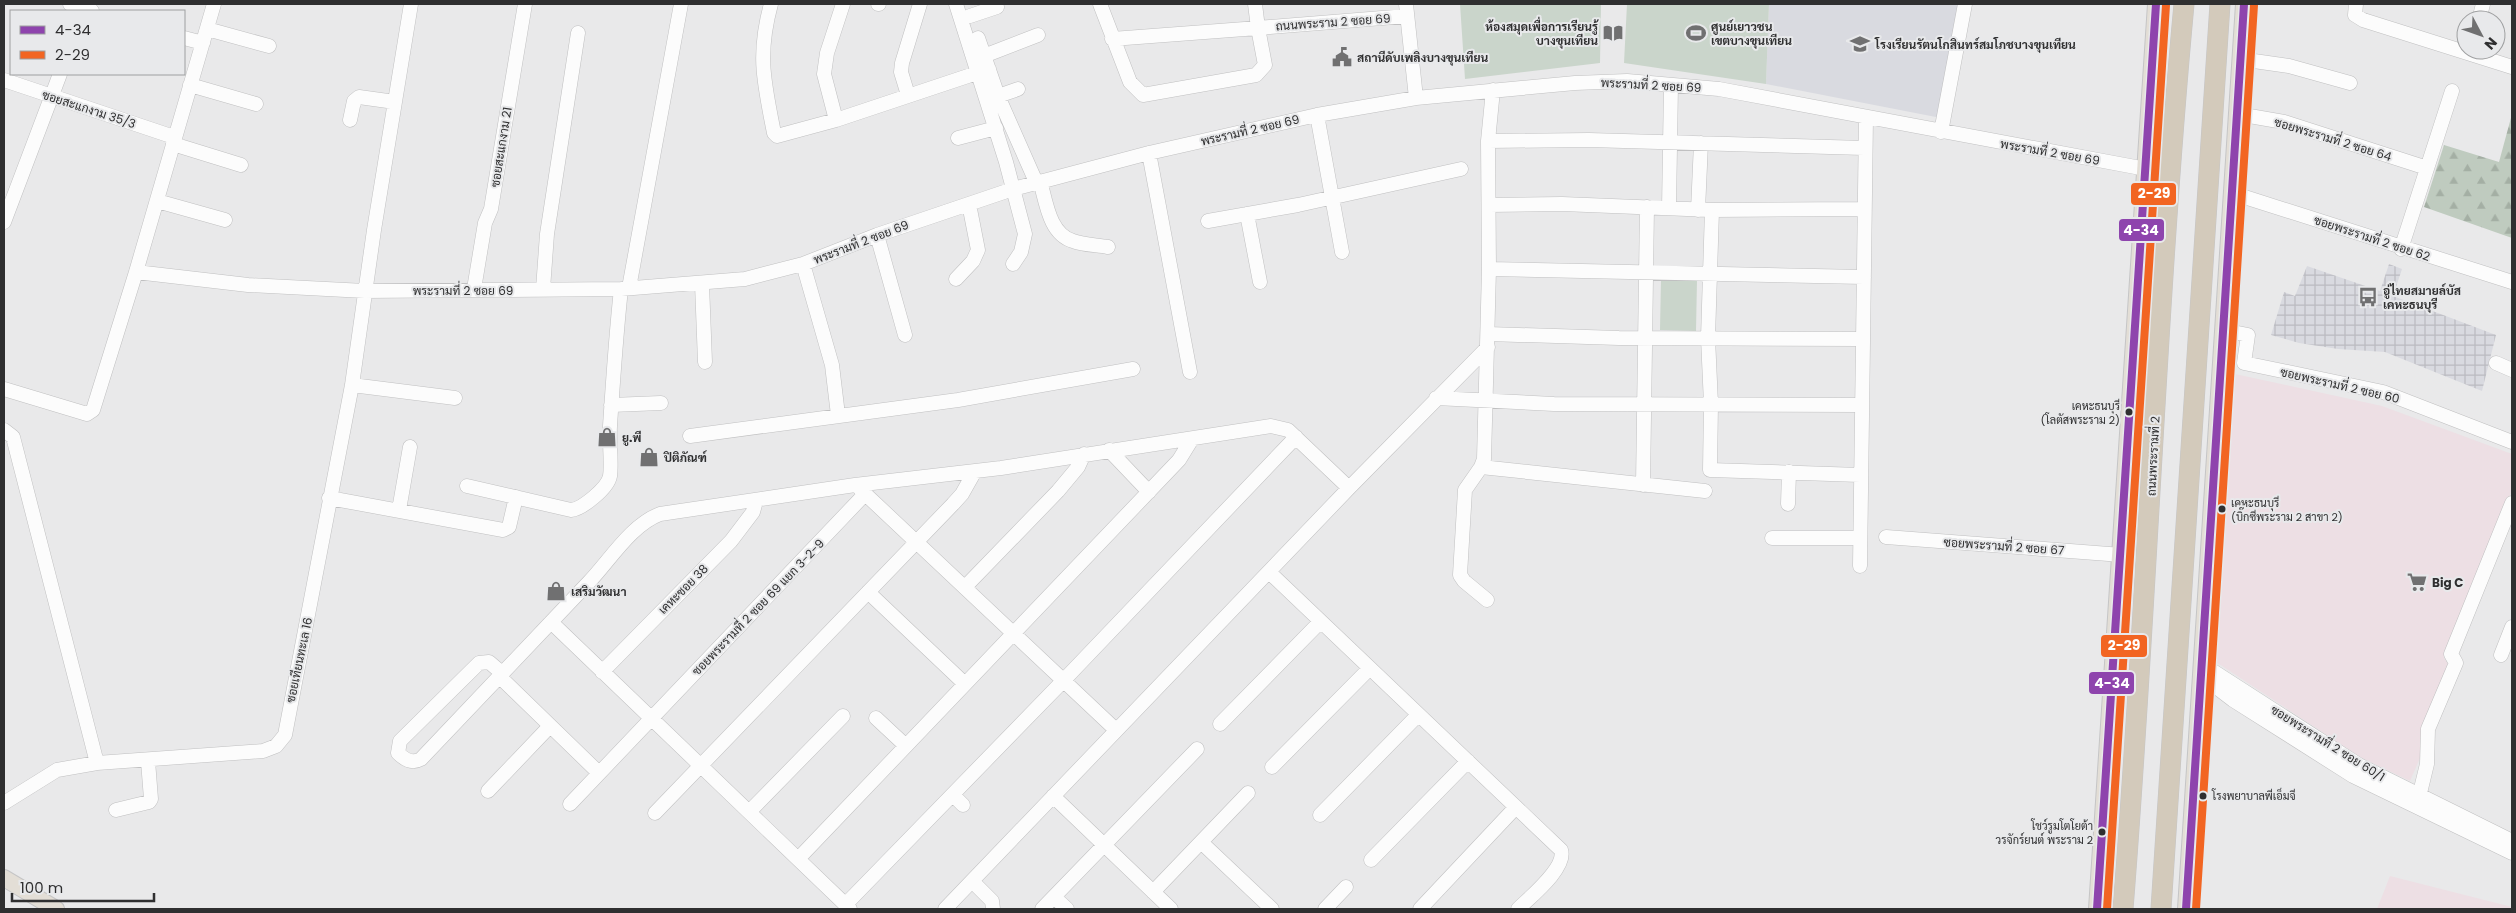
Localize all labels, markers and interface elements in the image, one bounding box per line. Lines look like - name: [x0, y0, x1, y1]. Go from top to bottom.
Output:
- legend: [10, 10, 185, 75]
- street label: ถนนพระราม 2 ซอย 69: [1275, 10, 1391, 34]
- north arrow: [2456, 10, 2506, 60]
- place label: ห้องสมุดเพื่อการเรียนรู้ บางขุนเทียน: [1485, 16, 1599, 49]
- place label: ศูนย์เยาวชน เขตบางขุนเทียน: [1711, 18, 1792, 49]
- text: 4-34: [55, 19, 91, 40]
- library icon: ห้องสมุดเพื่อการเรียนรู้ บางขุนเทียน: [1602, 22, 1624, 44]
- sports icon: ศูนย์เยาวชน เขตบางขุนเทียน: [1685, 22, 1707, 44]
- school or university icon: โรงเรียนรัตนโกสินทร์สมโภชบางขุนเทียน: [1849, 33, 1871, 55]
- text: N: [2480, 33, 2502, 54]
- place label: โรงเรียนรัตนโกสินทร์สมโภชบางขุนเทียน: [1874, 36, 2076, 53]
- text: 2-29: [55, 44, 90, 65]
- public building icon: สถานีดับเพลิงบางขุนเทียน: [1331, 46, 1353, 68]
- place label: สถานีดับเพลิงบางขุนเทียน: [1357, 49, 1488, 66]
- street label: พระรามที่ 2 ซอย 69: [1600, 72, 1702, 96]
- street label: ซอยสะแกงาม 35/3: [40, 86, 138, 132]
- street label: ซอยสะแกงาม 21: [486, 106, 516, 188]
- street label: พระรามที่ 2 ซอย 69: [1199, 108, 1301, 150]
- street label: ซอยพระรามที่ 2 ซอย 64: [2272, 111, 2395, 165]
- street label: พระรามที่ 2 ซอย 69: [1999, 133, 2101, 169]
- line badge: 2-29: [2130, 182, 2177, 206]
- text: 2-29: [2138, 183, 2170, 203]
- street label: ซอยพระรามที่ 2 ซอย 62: [2312, 209, 2433, 265]
- street label: พระรามที่ 2 ซอย 69: [810, 214, 911, 268]
- line badge: 4-34: [2118, 218, 2165, 242]
- text: 4-34: [2123, 220, 2159, 240]
- street label: พระรามที่ 2 ซอย 69: [413, 280, 513, 299]
- place label: อู่ไทยสมายล์บัส เคหะธนบุรี: [2383, 282, 2461, 313]
- bus stop icon: อู่ไทยสมายล์บัส เคหะธนบุรี: [2357, 286, 2379, 308]
- street label: ซอยพระรามที่ 2 ซอย 60: [2279, 361, 2402, 407]
- place label: เคหะธนบุรี (โลตัสพระราม 2): [2041, 398, 2120, 428]
- marker: เคหะธนบุรี (โลตัสพระราม 2): [2124, 407, 2134, 417]
- street label: ถนนพระรามที่ 2: [2140, 415, 2164, 496]
- shop icon: ยู.พี: [596, 426, 618, 448]
- place label: ยู.พี: [622, 429, 642, 446]
- shop icon: ปิติภัณฑ์: [638, 446, 660, 468]
- place label: ปิติภัณฑ์: [663, 449, 708, 466]
- place label: เคหะธนบุรี (บิ๊กซีพระราม 2 สาขา 2): [2231, 495, 2343, 525]
- marker: เคหะธนบุรี (บิ๊กซีพระราม 2 สาขา 2): [2217, 504, 2227, 514]
- street label: ซอยพระรามที่ 2 ซอย 67: [1943, 531, 2066, 559]
- street label: ซอยพระรามที่ 2 ซอย 69 แยก 3-2-9: [687, 534, 828, 679]
- street label: เคหะซอย 38: [654, 560, 712, 618]
- supermarket icon: Big C: [2406, 571, 2428, 593]
- place label: Big C: [2432, 574, 2463, 591]
- shop icon: เสริมวัฒนา: [545, 580, 567, 602]
- place label: เสริมวัฒนา: [571, 583, 627, 600]
- street label: ซอยเทียนทะเล 16: [282, 616, 316, 704]
- line badge: 2-29: [2100, 634, 2148, 658]
- text: 2-29: [2108, 635, 2140, 655]
- line badge: 4-34: [2088, 671, 2135, 695]
- text: 4-34: [2094, 673, 2130, 693]
- street label: ซอยพระรามที่ 2 ซอย 60/1: [2268, 699, 2389, 785]
- place label: โรงพยาบาลพีเอ็มจี: [2211, 787, 2296, 804]
- marker: โรงพยาบาลพีเอ็มจี: [2198, 791, 2208, 801]
- place label: โชว์รูมโตโยต้า วรจักร์ยนต์ พระราม 2: [1996, 818, 2093, 848]
- marker: โชว์รูมโตโยต้า วรจักร์ยนต์ พระราม 2: [2097, 827, 2107, 837]
- scale bar: [12, 870, 155, 902]
- text: 100 m: [20, 877, 63, 898]

